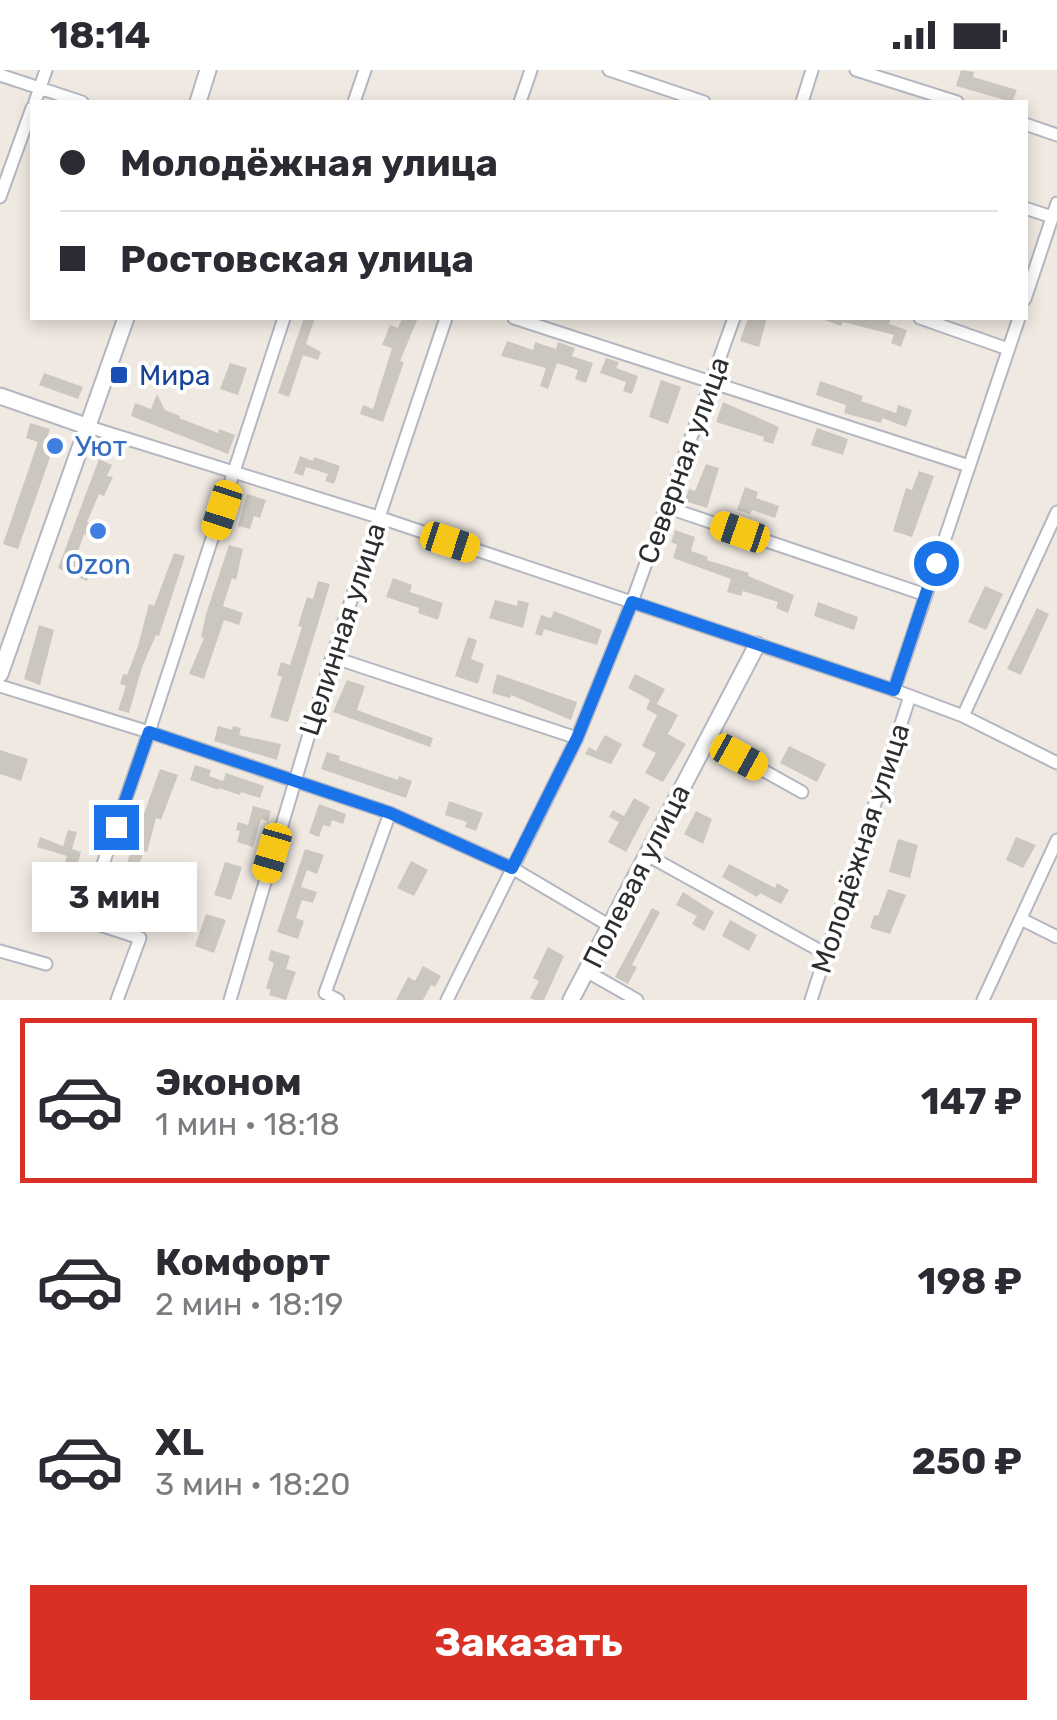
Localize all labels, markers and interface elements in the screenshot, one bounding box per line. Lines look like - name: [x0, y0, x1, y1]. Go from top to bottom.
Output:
- text: 18:14: [50, 12, 151, 58]
- text: Молодёжная улица: [120, 140, 498, 186]
- text: Ростовская улица: [120, 236, 474, 282]
- street label: Северная улица: [631, 352, 736, 568]
- place label: Мира: [139, 359, 210, 392]
- marker: Мира: [108, 364, 130, 386]
- place label: Уют: [75, 430, 127, 463]
- marker: Уют: [44, 435, 66, 457]
- car: [198, 477, 246, 543]
- car: [707, 508, 773, 556]
- car: [417, 518, 483, 566]
- street label: Целинная улица: [293, 519, 392, 740]
- marker: Ozon: [87, 520, 109, 542]
- route start: [914, 541, 959, 586]
- place label: Ozon: [65, 548, 131, 581]
- street label: Молодёжная улица: [805, 719, 916, 977]
- car: [705, 729, 773, 785]
- street label: Полевая улица: [576, 779, 697, 974]
- route end: [94, 805, 139, 850]
- car: [249, 820, 295, 886]
- callout: 3 мин: [34, 862, 198, 932]
- text: 3 мин: [69, 878, 160, 916]
- icon: car: [35, 1056, 125, 1146]
- text: Эконом: [155, 1059, 302, 1105]
- text: 147 ₽: [921, 1078, 1022, 1124]
- text: 1 мин · 18:18: [155, 1105, 340, 1143]
- icon: car: [35, 1236, 125, 1326]
- text: Комфорт: [155, 1239, 330, 1285]
- text: 198 ₽: [918, 1258, 1022, 1304]
- text: 2 мин · 18:19: [155, 1285, 344, 1323]
- icon: car: [35, 1416, 125, 1506]
- text: XL: [155, 1419, 204, 1465]
- text: 250 ₽: [911, 1438, 1022, 1484]
- text: 3 мин · 18:20: [155, 1465, 350, 1503]
- button: Заказать: [30, 1585, 1027, 1700]

